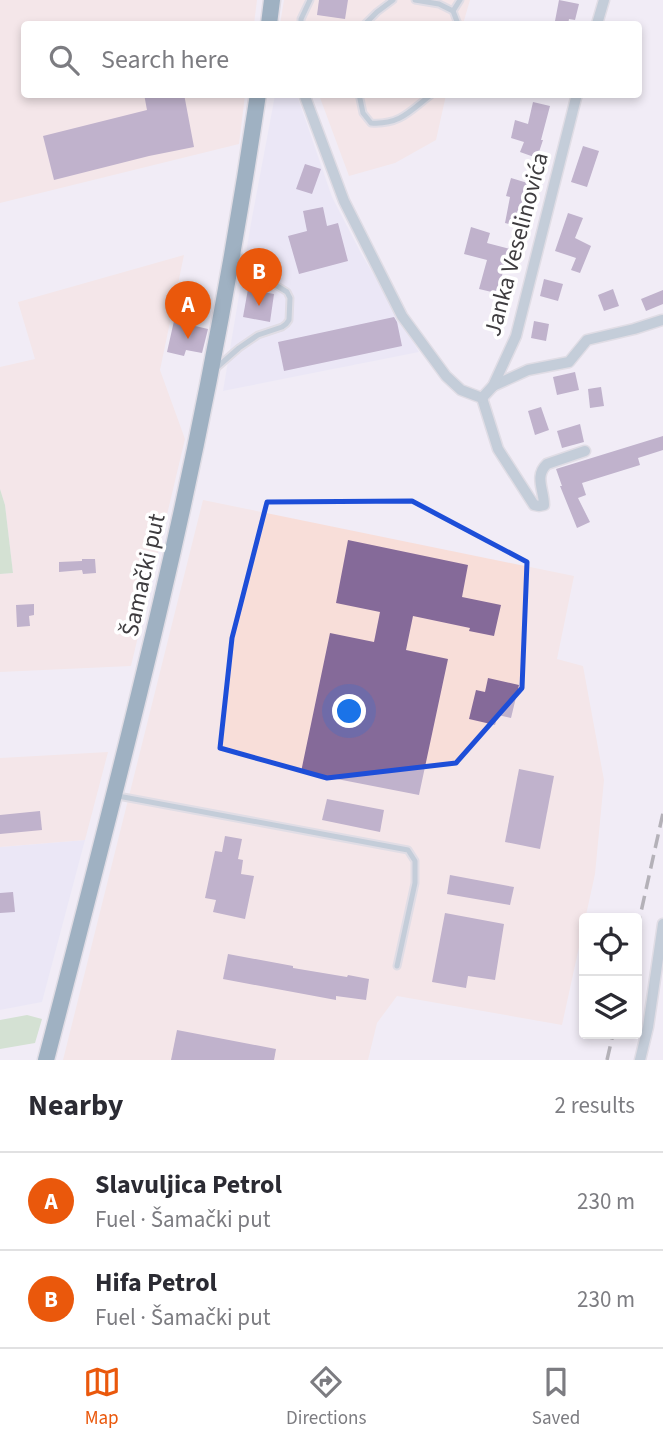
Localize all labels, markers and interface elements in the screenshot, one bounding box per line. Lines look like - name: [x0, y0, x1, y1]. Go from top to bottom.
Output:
- search box: [21, 21, 642, 98]
- icon: search: [45, 41, 83, 79]
- text: Search here: [101, 41, 229, 78]
- street label: Janka Veselinovića: [475, 148, 558, 340]
- pin: B: [236, 248, 282, 306]
- pin: A: [165, 281, 211, 339]
- street label: Šamački put: [112, 510, 175, 640]
- your location: [332, 694, 366, 728]
- map controls: [579, 913, 642, 1039]
- button: locate: [579, 913, 642, 976]
- button: layers: [579, 976, 642, 1039]
- text: Nearby: [28, 1084, 123, 1127]
- text: 2 results: [555, 1089, 635, 1122]
- text: Slavuljica Petrol: [95, 1166, 282, 1203]
- text: A: [44, 1185, 58, 1218]
- text: 230 m: [577, 1185, 635, 1218]
- text: Fuel · Šamački put: [95, 1203, 270, 1236]
- text: Hifa Petrol: [95, 1264, 217, 1301]
- text: B: [44, 1283, 58, 1316]
- text: 230 m: [577, 1283, 635, 1316]
- text: Fuel · Šamački put: [95, 1301, 270, 1334]
- tab: Map: [83, 1363, 121, 1432]
- tab: Directions: [286, 1363, 366, 1432]
- tab: Saved: [532, 1363, 580, 1432]

